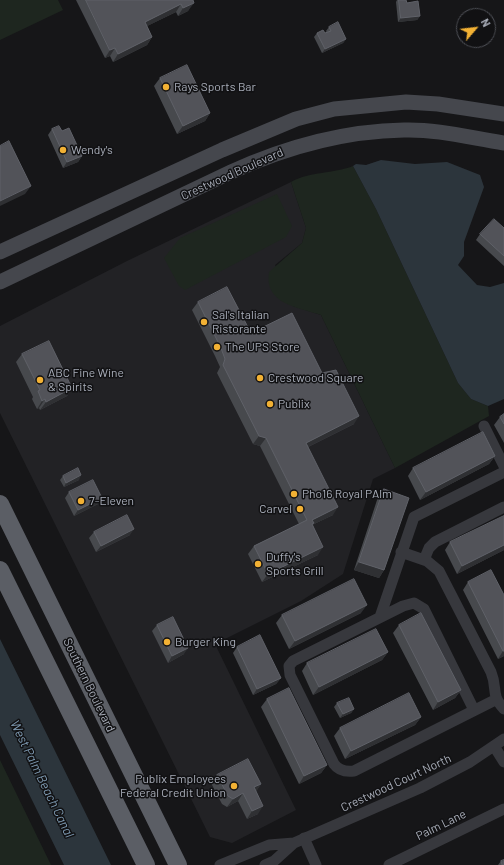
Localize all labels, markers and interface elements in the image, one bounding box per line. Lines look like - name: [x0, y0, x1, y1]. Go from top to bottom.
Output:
- north arrow: [456, 8, 496, 48]
- text: N: [479, 16, 494, 29]
- place label: Rays Sports Bar: [174, 80, 256, 94]
- marker: Rays Sports Bar: [161, 82, 171, 92]
- place label: Wendy's: [71, 143, 113, 157]
- marker: Wendy's: [58, 145, 68, 155]
- street label: Crestwood Boulevard: [179, 145, 285, 203]
- place label: Sal's Italian Ristorante: [212, 308, 269, 336]
- marker: Sal's Italian Ristorante: [199, 317, 209, 327]
- place label: The UPS Store: [225, 340, 300, 354]
- marker: The UPS Store: [212, 342, 222, 352]
- place label: ABC Fine Wine & Spirits: [48, 366, 124, 394]
- place label: Crestwood Square: [268, 371, 363, 385]
- marker: Crestwood Square: [255, 373, 265, 383]
- marker: ABC Fine Wine & Spirits: [35, 375, 45, 385]
- place label: Publix: [278, 397, 310, 411]
- marker: Publix: [265, 399, 275, 409]
- place label: Pho16 Royal PAlm: [302, 487, 392, 501]
- marker: Pho16 Royal PAlm: [289, 489, 299, 499]
- place label: 7-Eleven: [89, 494, 134, 508]
- marker: 7-Eleven: [76, 496, 86, 506]
- place label: Carvel: [259, 502, 292, 516]
- marker: Carvel: [295, 504, 305, 514]
- place label: Duffy's Sports Grill: [266, 550, 323, 578]
- marker: Duffy's Sports Grill: [253, 559, 263, 569]
- place label: Burger King: [175, 635, 236, 649]
- street label: Southern Boulevard: [60, 636, 118, 734]
- marker: Burger King: [162, 637, 172, 647]
- water label: West Palm Beach Canal: [7, 718, 77, 840]
- street label: Crestwood Court North: [339, 751, 453, 815]
- place label: Publix Employees Federal Credit Union: [120, 772, 226, 800]
- marker: Publix Employees Federal Credit Union: [229, 781, 239, 791]
- street label: Palm Lane: [414, 807, 468, 843]

